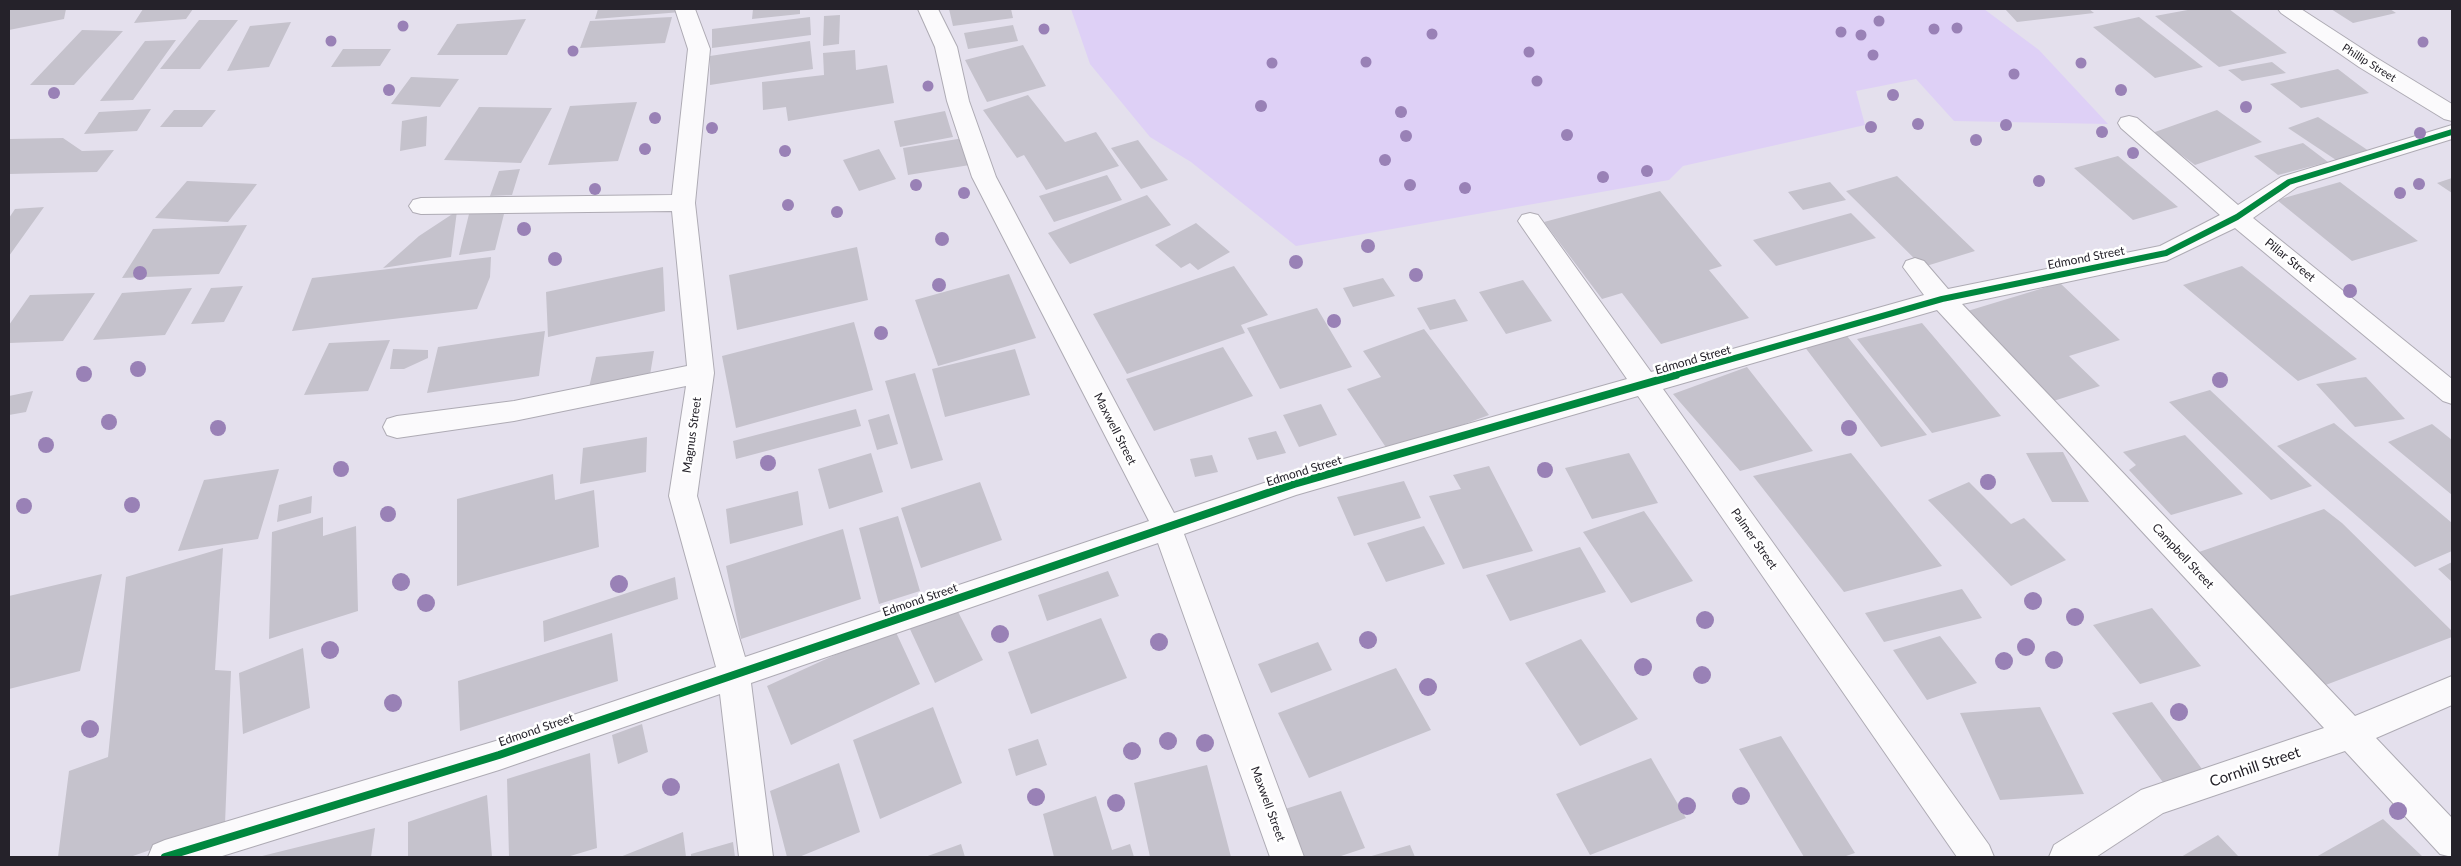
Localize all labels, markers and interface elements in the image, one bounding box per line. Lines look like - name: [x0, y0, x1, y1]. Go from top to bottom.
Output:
- street label: Phillip Street: [2340, 41, 2398, 85]
- street label: Pillar Street: [2262, 235, 2318, 285]
- street label: Edmond Street: [2046, 243, 2126, 273]
- street label: Edmond Street: [1653, 342, 1733, 378]
- street label: Maxwell Street: [1091, 391, 1139, 467]
- street label: Magnus Street: [680, 396, 704, 474]
- street label: Edmond Street: [1265, 453, 1343, 489]
- street label: Palmer Street: [1728, 506, 1780, 572]
- street label: Campbell Street: [2149, 520, 2217, 592]
- street label: Edmond Street: [881, 580, 959, 620]
- street label: Edmond Street: [497, 710, 575, 750]
- street label: Cornhill Street: [2207, 743, 2303, 791]
- street label: Maxwell Street: [1248, 764, 1288, 844]

